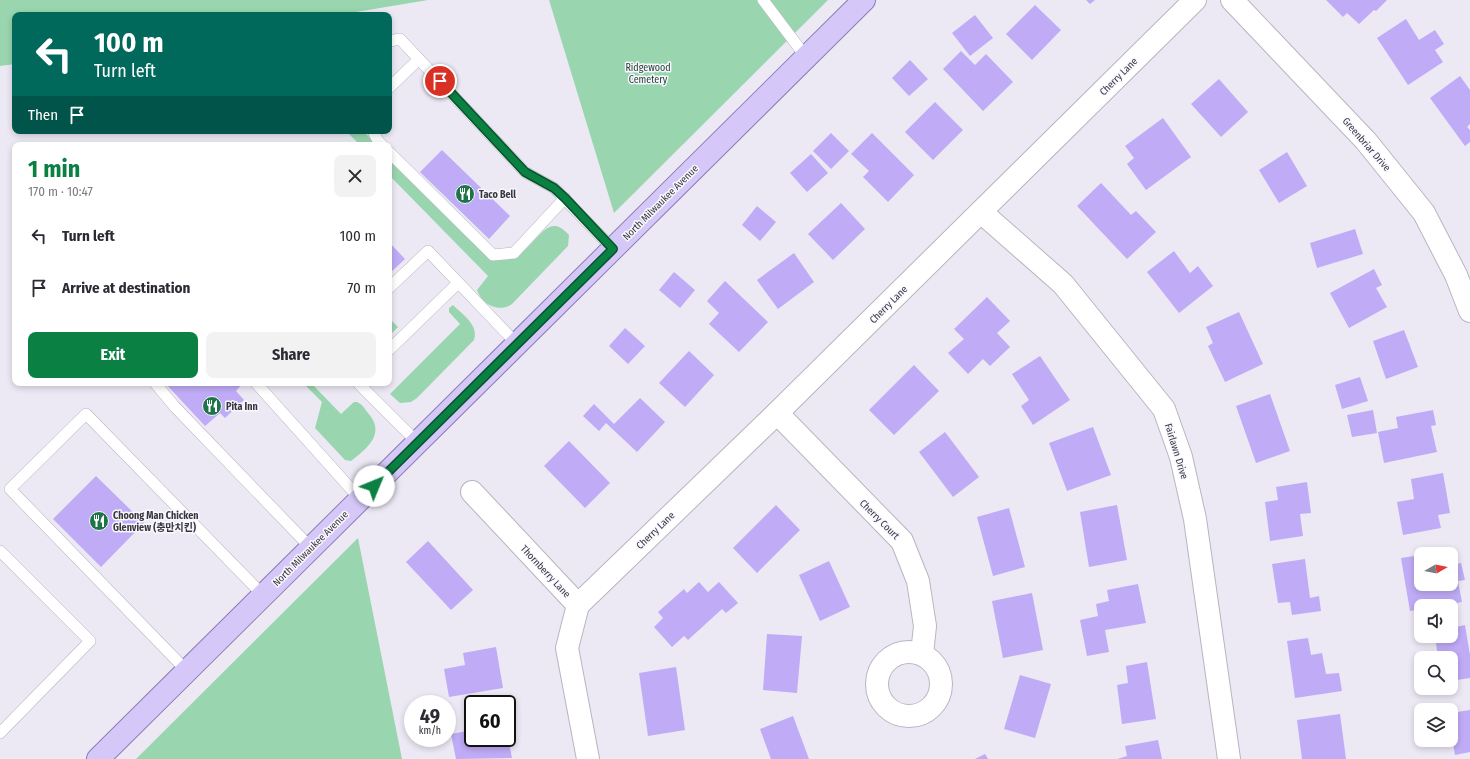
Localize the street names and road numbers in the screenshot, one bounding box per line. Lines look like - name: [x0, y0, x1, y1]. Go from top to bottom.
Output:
- street label: Cherry Lane: [1097, 55, 1140, 98]
- street label: Greenbriar Drive: [1340, 115, 1393, 174]
- street label: North Milwaukee Avenue: [621, 163, 701, 243]
- street label: Cherry Lane: [867, 283, 910, 326]
- street label: Fairlawn Drive: [1162, 422, 1190, 481]
- street label: Cherry Court: [857, 497, 902, 543]
- street label: North Milwaukee Avenue: [271, 509, 351, 589]
- street label: Cherry Lane: [634, 510, 677, 552]
- street label: Thornberry Lane: [518, 543, 573, 600]

